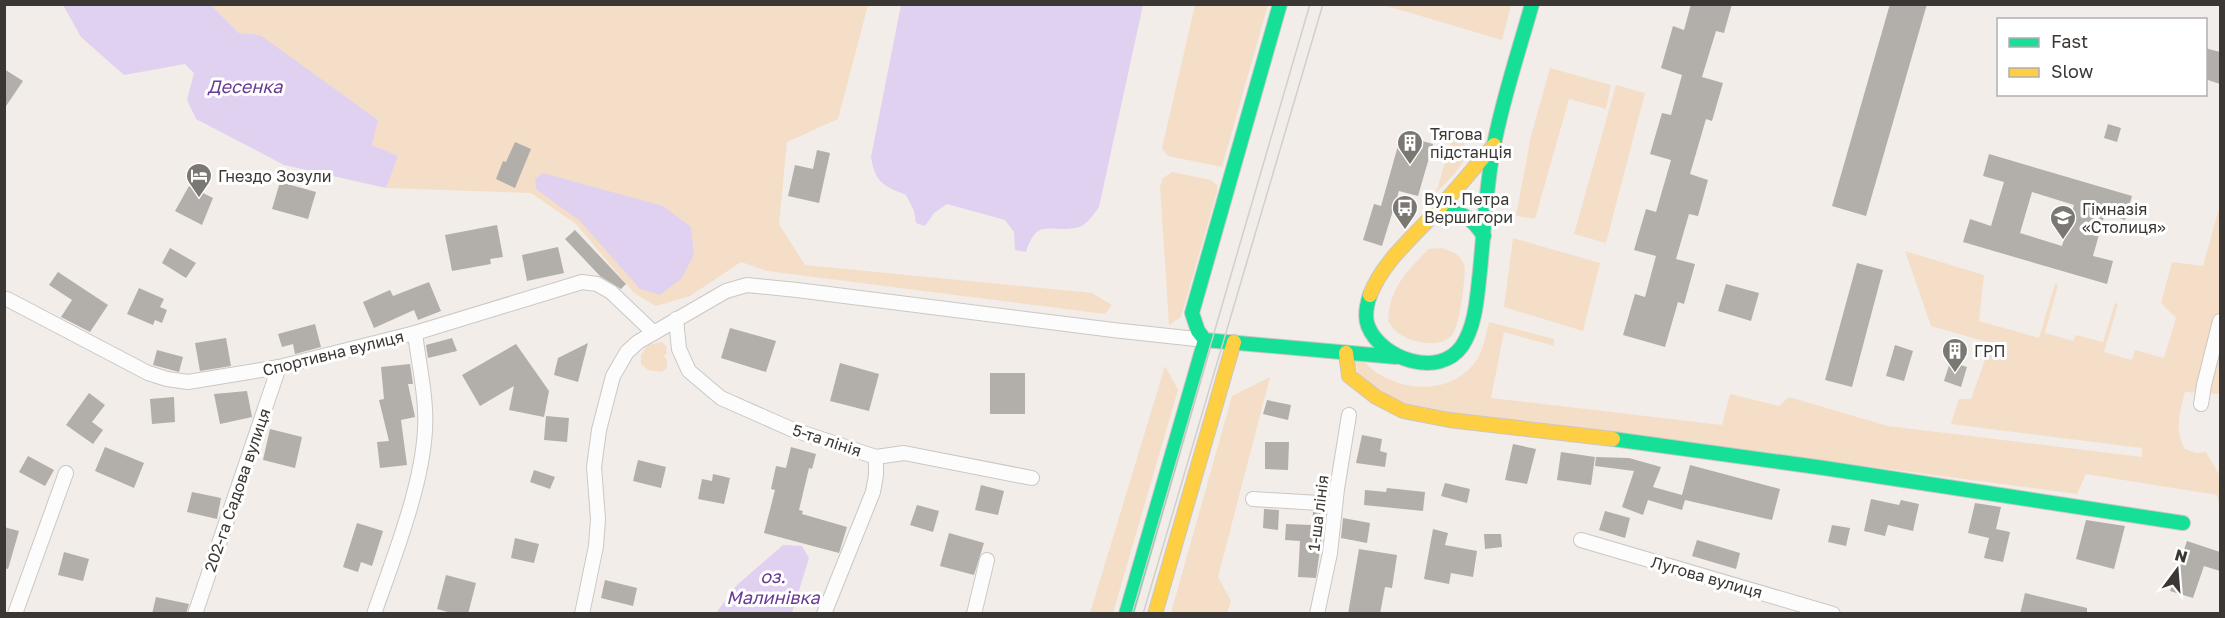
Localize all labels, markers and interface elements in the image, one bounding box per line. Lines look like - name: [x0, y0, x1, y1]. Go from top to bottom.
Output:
- legend: [1997, 18, 2207, 96]
- text: Fast: [2051, 30, 2088, 52]
- text: Slow: [2051, 60, 2094, 82]
- water label: Десенка: [207, 75, 283, 97]
- place label: Тягова пiдстанцiя: [1430, 124, 1512, 162]
- building icon: Тягова пiдстанцiя: [1395, 128, 1425, 166]
- hotel icon: Гнездо Зозули: [184, 161, 214, 199]
- place label: Гнездо Зозули: [218, 166, 332, 186]
- place label: Вул. Петра Вершигори: [1424, 189, 1513, 227]
- bus stop icon: Вул. Петра Вершигори: [1390, 193, 1420, 231]
- place label: Гімназія «Столиця»: [2082, 199, 2166, 237]
- school or university icon: Гімназія «Столиця»: [2048, 203, 2078, 241]
- street label: Спортивна вулиця: [260, 326, 406, 380]
- building icon: ГРП: [1940, 336, 1970, 374]
- place label: ГРП: [1974, 341, 2005, 361]
- street label: 202-га Садова вулиця: [200, 406, 274, 574]
- street label: 5-та лінія: [790, 419, 864, 461]
- street label: 1-ша лінія: [1303, 474, 1333, 552]
- north arrow: [2147, 540, 2207, 600]
- text: N: [2173, 544, 2190, 567]
- street label: Лугова вулиця: [1649, 552, 1765, 602]
- water label: оз. Малинівка: [726, 565, 821, 608]

